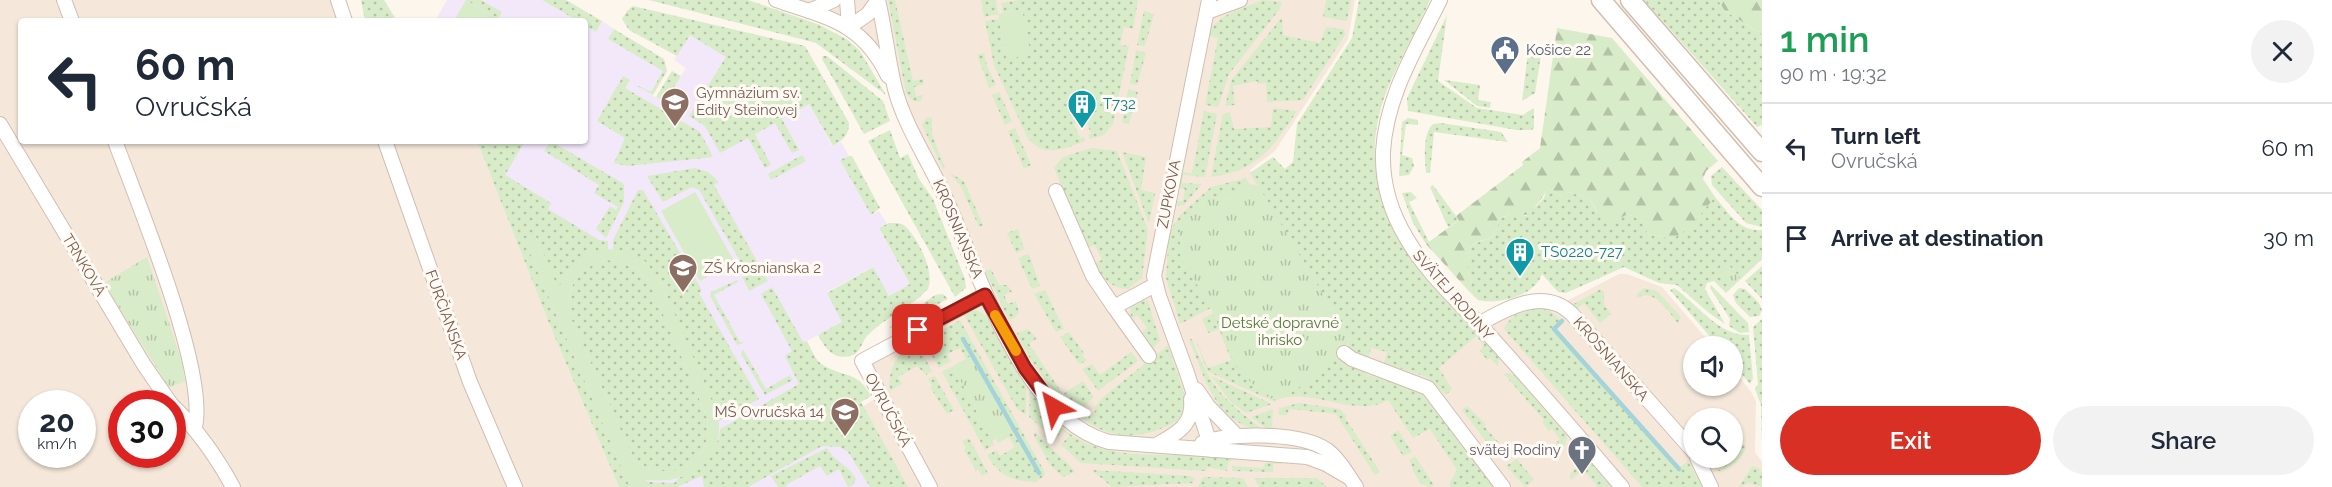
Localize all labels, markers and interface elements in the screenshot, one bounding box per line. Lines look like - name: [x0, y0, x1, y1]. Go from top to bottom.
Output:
- text: 1 min: [1780, 18, 1869, 60]
- button: close: [2251, 20, 2314, 83]
- public building icon: Košice 22: [1489, 34, 1521, 76]
- text: 60 m: [135, 41, 235, 90]
- place label: Košice 22: [1526, 41, 1591, 59]
- icon: left: [36, 42, 114, 120]
- text: 90 m · 19:32: [1780, 62, 1887, 86]
- place label: Gymnázium sv. Edity Steinovej: [696, 84, 799, 119]
- school or university icon: Gymnázium sv. Edity Steinovej: [659, 86, 691, 128]
- building icon: T732: [1066, 88, 1098, 130]
- text: Ovručská: [135, 91, 252, 122]
- place label: T732: [1103, 95, 1136, 113]
- text: Turn left: [1831, 123, 1921, 149]
- icon: left: [1780, 132, 1813, 165]
- text: 60 m: [2261, 135, 2314, 161]
- text: Ovručská: [1831, 149, 1918, 173]
- street label: ZUPKOVA: [1154, 158, 1184, 230]
- street label: KROSNIANSKA: [929, 177, 987, 281]
- icon: arrive: [1780, 222, 1813, 255]
- text: Arrive at destination: [1831, 225, 2044, 251]
- text: 30 m: [2263, 225, 2314, 251]
- street label: TRNKOVÁ: [58, 230, 110, 300]
- building icon: TS0220-727: [1504, 236, 1536, 278]
- place label: TS0220-727: [1541, 243, 1623, 261]
- street label: SVÄTEJ RODINY: [1409, 246, 1498, 344]
- school or university icon: ZŠ Krosnianska 2: [667, 252, 699, 294]
- place label: ZŠ Krosnianska 2: [704, 258, 821, 277]
- street label: FURČIANSKA: [421, 267, 472, 363]
- pin: [892, 304, 943, 355]
- icon: arrive: [901, 313, 934, 346]
- street label: KROSNIANSKA: [1570, 313, 1652, 405]
- park label: Detské dopravné ihrisko: [1221, 314, 1339, 349]
- map controls: [1683, 336, 1743, 468]
- button: sound: [1683, 336, 1743, 396]
- street label: OVRUČSKÁ: [861, 369, 916, 450]
- position arrow: [1022, 375, 1086, 439]
- speed limit sign: 30: [108, 390, 186, 468]
- school or university icon: MŠ Ovručská 14: [829, 396, 861, 438]
- place label: MŠ Ovručská 14: [714, 402, 824, 421]
- text: 20: [39, 404, 75, 439]
- button: Exit: [1780, 406, 2041, 475]
- button: Share: [2053, 406, 2314, 475]
- button: search: [1683, 408, 1743, 468]
- church icon: svätej Rodiny: [1566, 434, 1598, 476]
- text: km/h: [37, 435, 77, 453]
- place label: svätej Rodiny: [1469, 441, 1561, 459]

